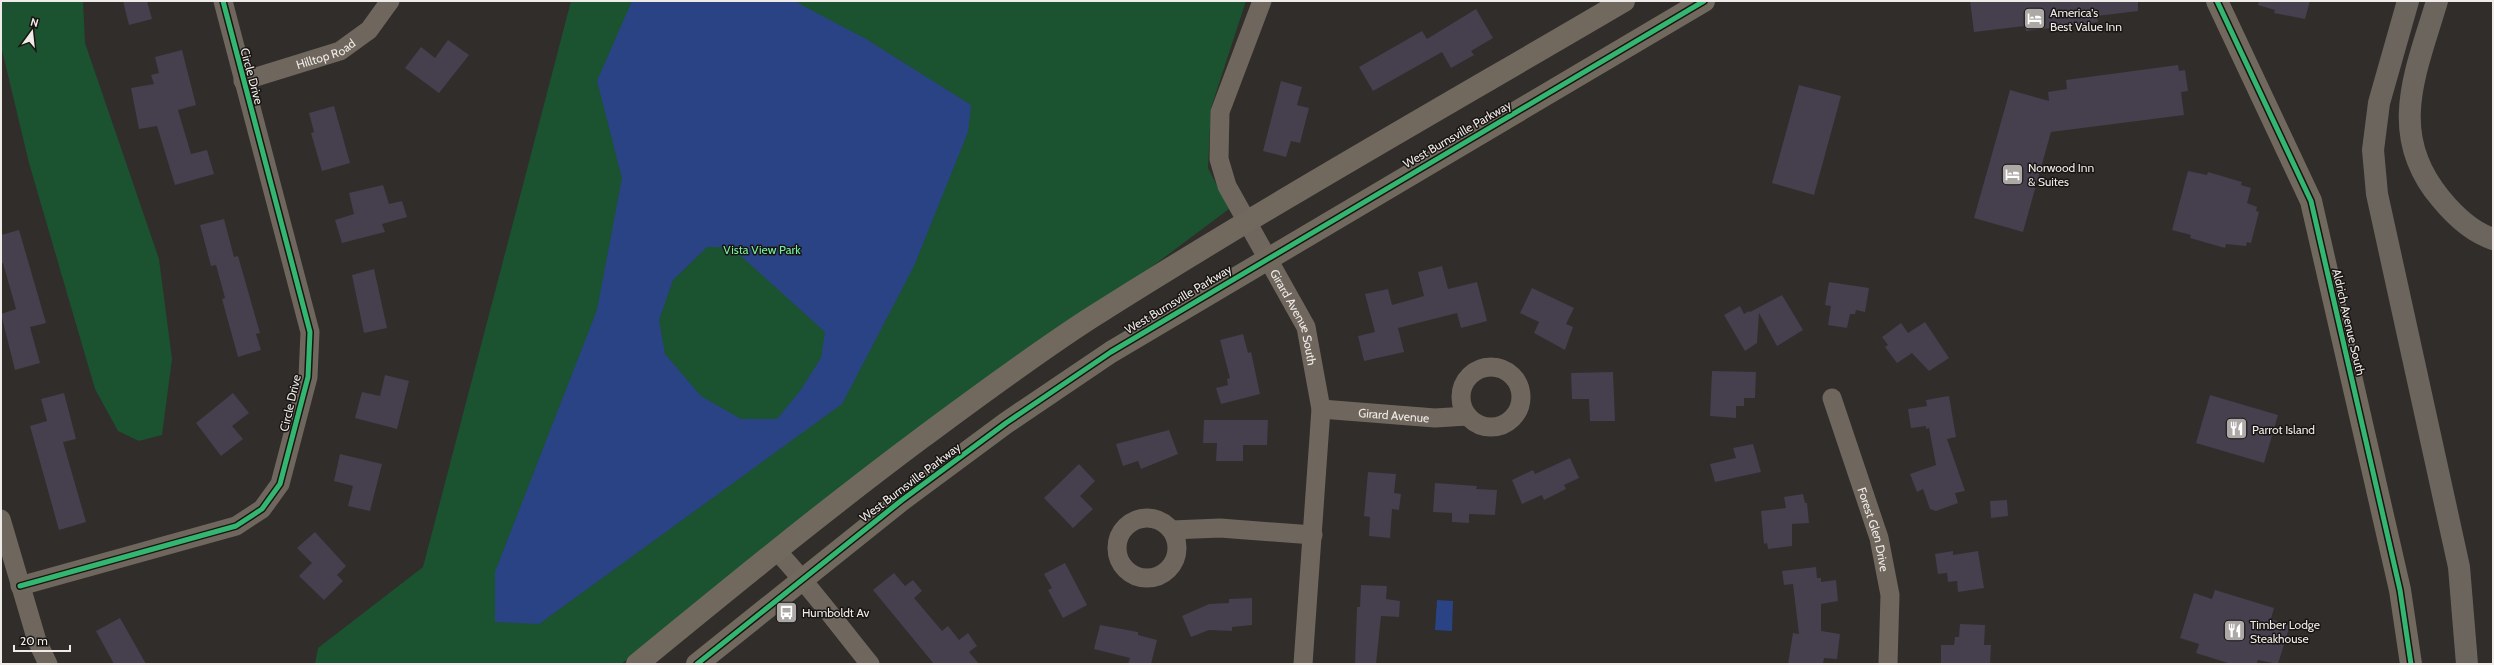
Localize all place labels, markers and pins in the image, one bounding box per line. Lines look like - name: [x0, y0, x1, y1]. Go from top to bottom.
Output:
- place label: America's Best Value Inn: [2050, 5, 2122, 34]
- hotel icon: America's Best Value Inn: [2022, 6, 2048, 32]
- place label: Norwood Inn & Suites: [2028, 160, 2095, 189]
- hotel icon: Norwood Inn & Suites: [2000, 161, 2026, 187]
- restaurant icon: Parrot Island: [2224, 416, 2250, 442]
- place label: Parrot Island: [2252, 422, 2315, 437]
- bus stop icon: Humboldt Av: [774, 599, 800, 625]
- place label: Humboldt Av: [802, 605, 870, 620]
- place label: Timber Lodge Steakhouse: [2250, 617, 2320, 646]
- restaurant icon: Timber Lodge Steakhouse: [2222, 618, 2248, 644]

